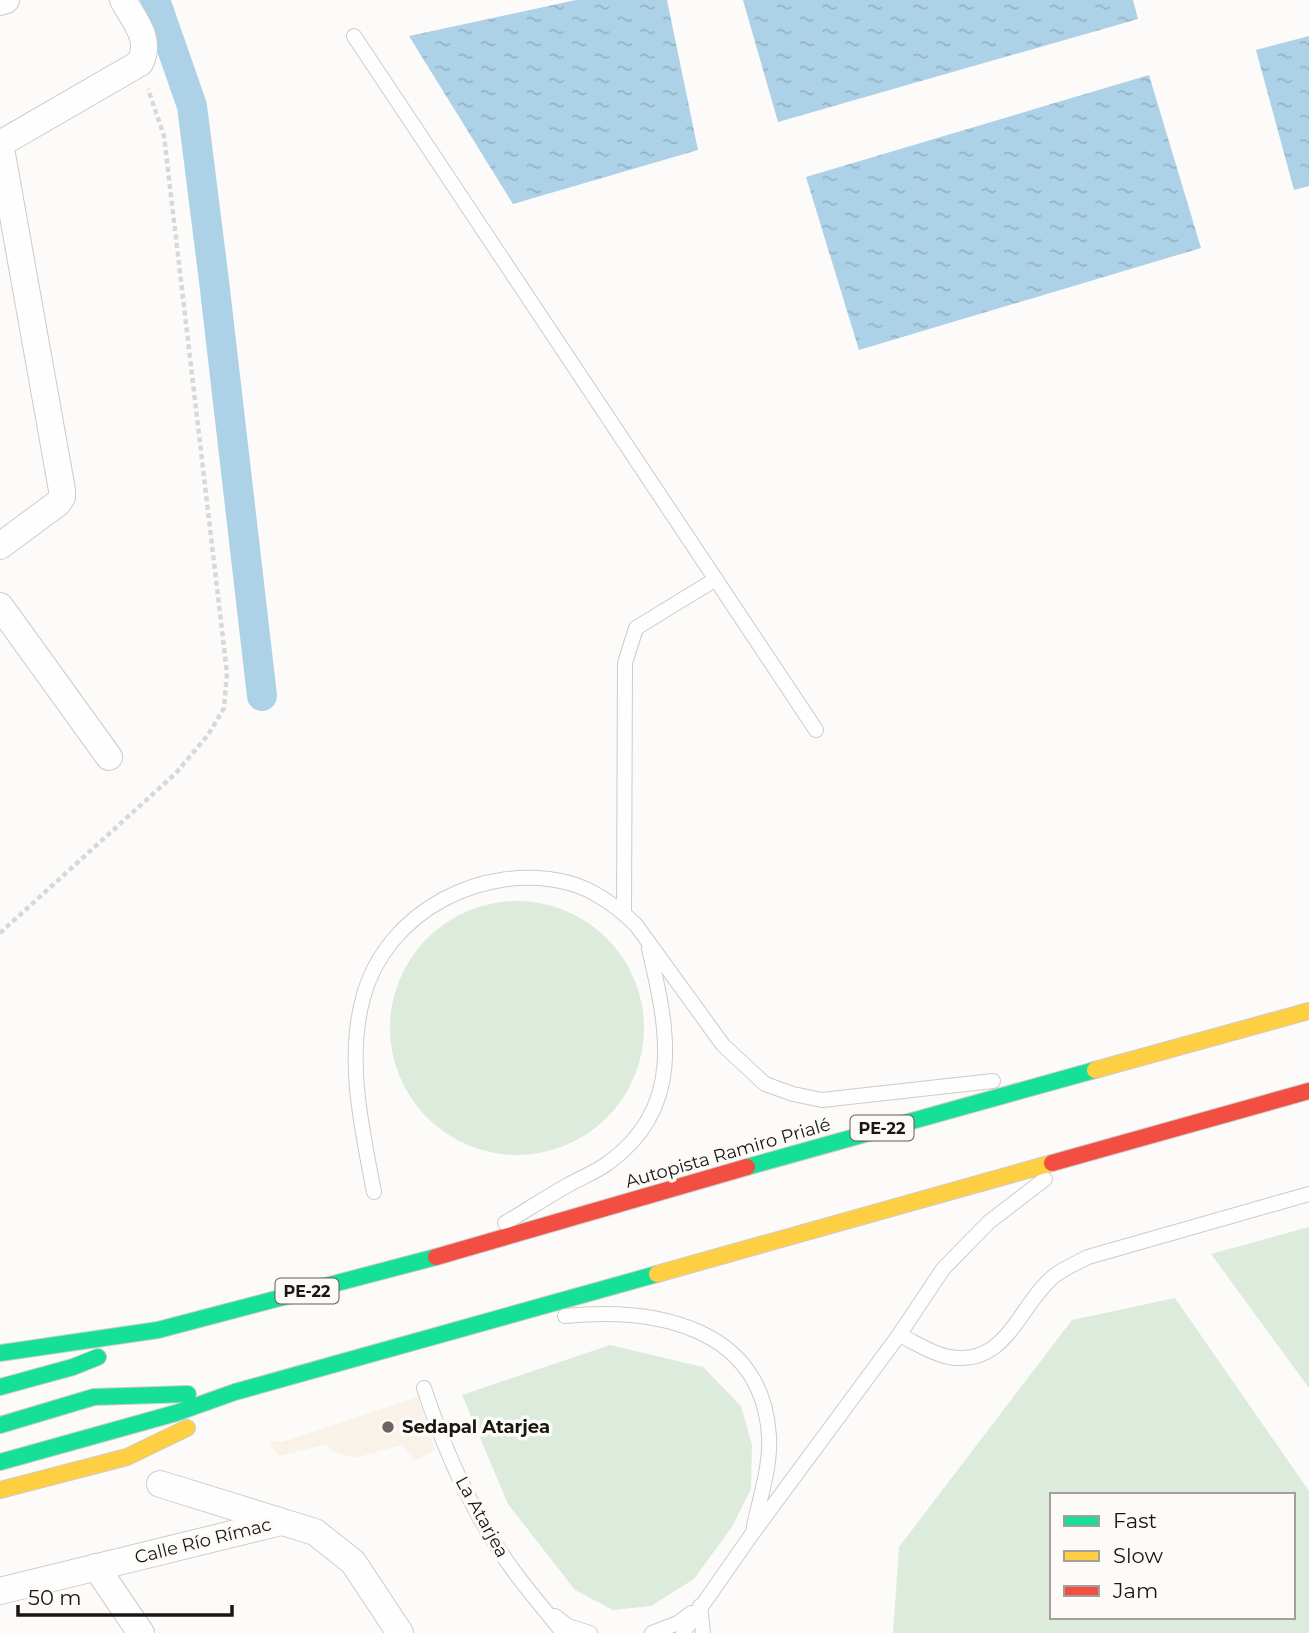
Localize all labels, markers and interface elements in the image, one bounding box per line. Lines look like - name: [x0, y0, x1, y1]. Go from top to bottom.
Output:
- street label: Autopista Ramiro Prialé: [623, 1113, 833, 1193]
- road number: PE-22: [850, 1116, 914, 1140]
- road number: PE-22: [276, 1278, 338, 1303]
- place label: Sedapal Atarjea: [402, 1416, 550, 1438]
- marker: Sedapal Atarjea: [380, 1419, 396, 1435]
- street label: La Atarjea: [451, 1472, 513, 1562]
- legend: [1050, 1493, 1295, 1619]
- text: Fast: [1113, 1508, 1157, 1533]
- street label: Calle Río Rímac: [132, 1513, 274, 1569]
- text: Slow: [1113, 1543, 1163, 1568]
- scale bar: [18, 1574, 231, 1618]
- text: Jam: [1112, 1578, 1158, 1603]
- text: 50 m: [28, 1585, 82, 1610]

